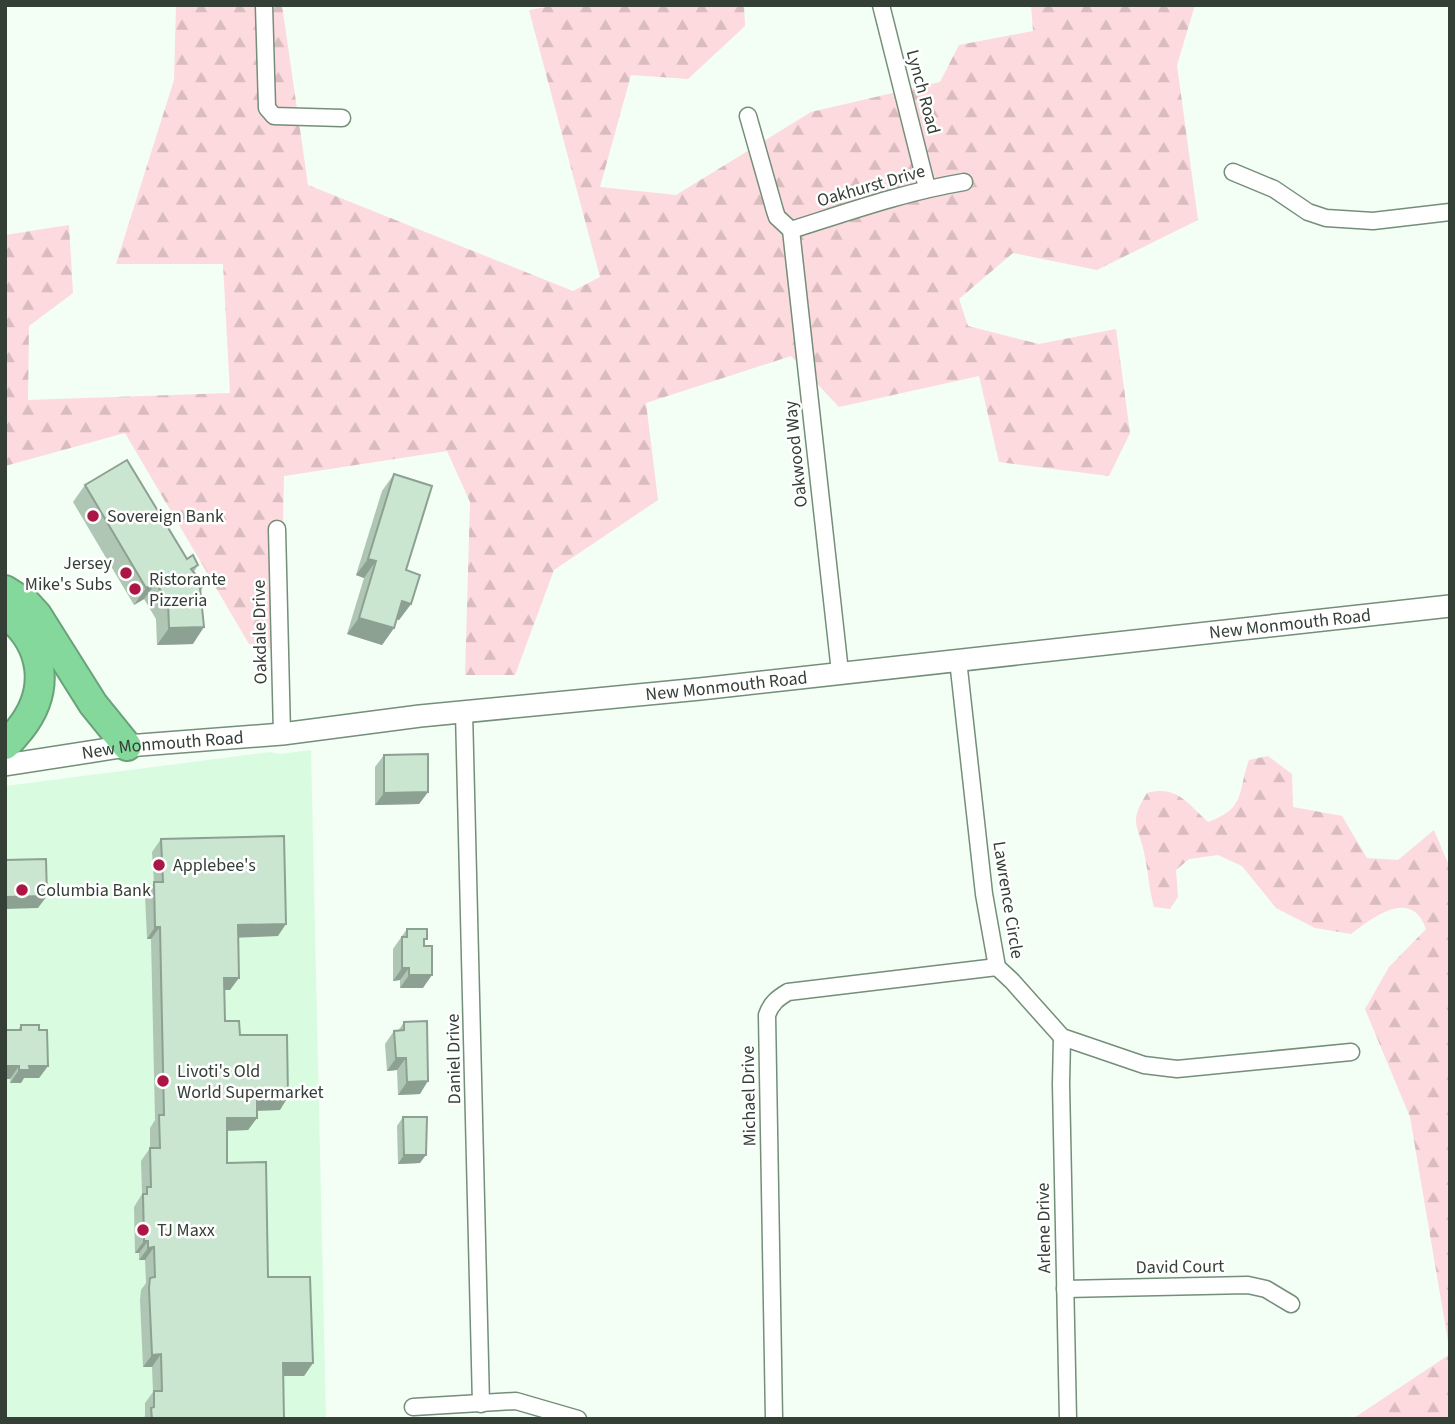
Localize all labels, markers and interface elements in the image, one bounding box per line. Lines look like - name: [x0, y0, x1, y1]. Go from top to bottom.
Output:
- street label: Lynch Road: [900, 47, 946, 137]
- street label: Oakhurst Drive: [814, 159, 928, 213]
- street label: Oakwood Way: [778, 399, 814, 509]
- place label: Sovereign Bank: [107, 504, 224, 529]
- marker: Sovereign Bank: [85, 508, 101, 524]
- place label: Jersey Mike's Subs: [25, 551, 113, 597]
- marker: Jersey Mike's Subs: [118, 565, 134, 581]
- place label: Ristorante Pizzeria: [149, 567, 226, 613]
- street label: Oakdale Drive: [247, 579, 273, 685]
- marker: Ristorante Pizzeria: [127, 581, 143, 597]
- street label: New Monmouth Road: [1208, 602, 1372, 645]
- street label: New Monmouth Road: [644, 665, 809, 707]
- street label: New Monmouth Road: [80, 725, 244, 765]
- street label: Lawrence Circle: [986, 840, 1030, 961]
- place label: Applebee's: [173, 853, 256, 878]
- marker: Applebee's: [151, 857, 167, 873]
- place label: Columbia Bank: [36, 878, 151, 903]
- marker: Columbia Bank: [14, 882, 30, 898]
- street label: Daniel Drive: [441, 1013, 467, 1104]
- street label: Michael Drive: [736, 1045, 762, 1147]
- place label: Livoti's Old World Supermarket: [177, 1059, 324, 1105]
- marker: Livoti's Old World Supermarket: [155, 1073, 171, 1089]
- street label: Arlene Drive: [1031, 1182, 1057, 1274]
- place label: TJ Maxx: [157, 1218, 215, 1243]
- marker: TJ Maxx: [135, 1222, 151, 1238]
- street label: David Court: [1135, 1254, 1225, 1280]

